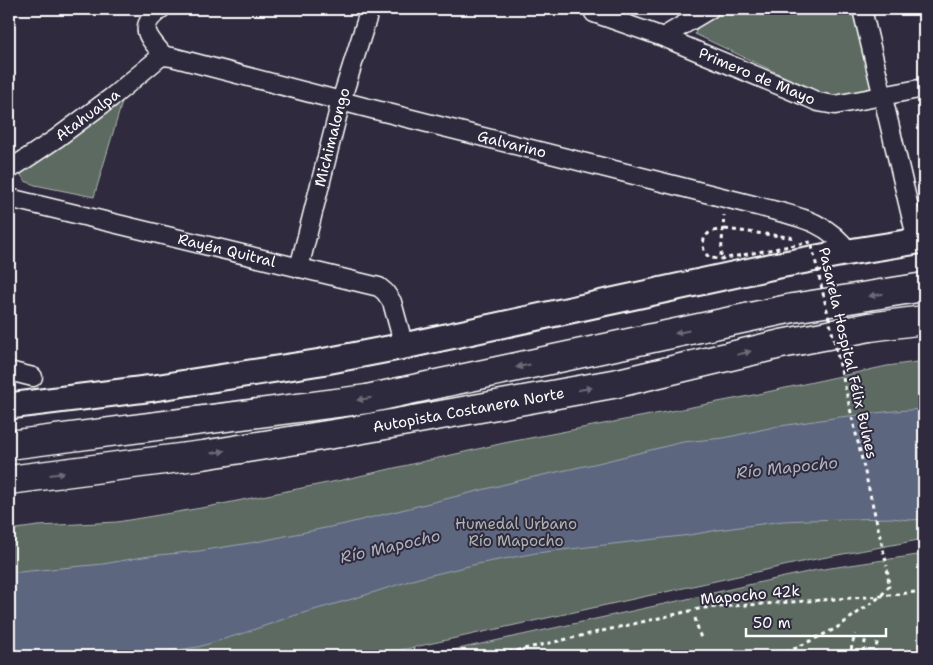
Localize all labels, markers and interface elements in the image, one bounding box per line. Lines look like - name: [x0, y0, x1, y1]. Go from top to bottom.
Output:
- street label: Primero de Mayo: [696, 43, 819, 110]
- street label: Atahualpa: [51, 84, 125, 146]
- street label: Michimalongo: [310, 85, 355, 189]
- street label: Galvarino: [475, 126, 549, 163]
- street label: Rayén Quitral: [176, 229, 278, 272]
- street label: Pasarela Hospital Félix Bulnes: [814, 245, 882, 461]
- one-way arrow: [868, 292, 884, 300]
- one-way arrow: [675, 328, 690, 336]
- one-way arrow: [736, 349, 751, 357]
- one-way arrow: [515, 362, 531, 370]
- street label: Autopista Costanera Norte: [371, 383, 566, 437]
- one-way arrow: [578, 384, 594, 392]
- one-way arrow: [356, 395, 372, 403]
- one-way arrow: [210, 448, 226, 456]
- water label: Río Mapocho: [735, 452, 839, 483]
- one-way arrow: [49, 470, 65, 478]
- park label: Humedal Urbano Río Mapocho: [455, 514, 577, 551]
- water label: Río Mapocho: [338, 525, 443, 568]
- street label: Mapocho 42k: [699, 581, 801, 609]
- scale bar: [746, 605, 886, 637]
- text: 50 m: [753, 613, 791, 633]

